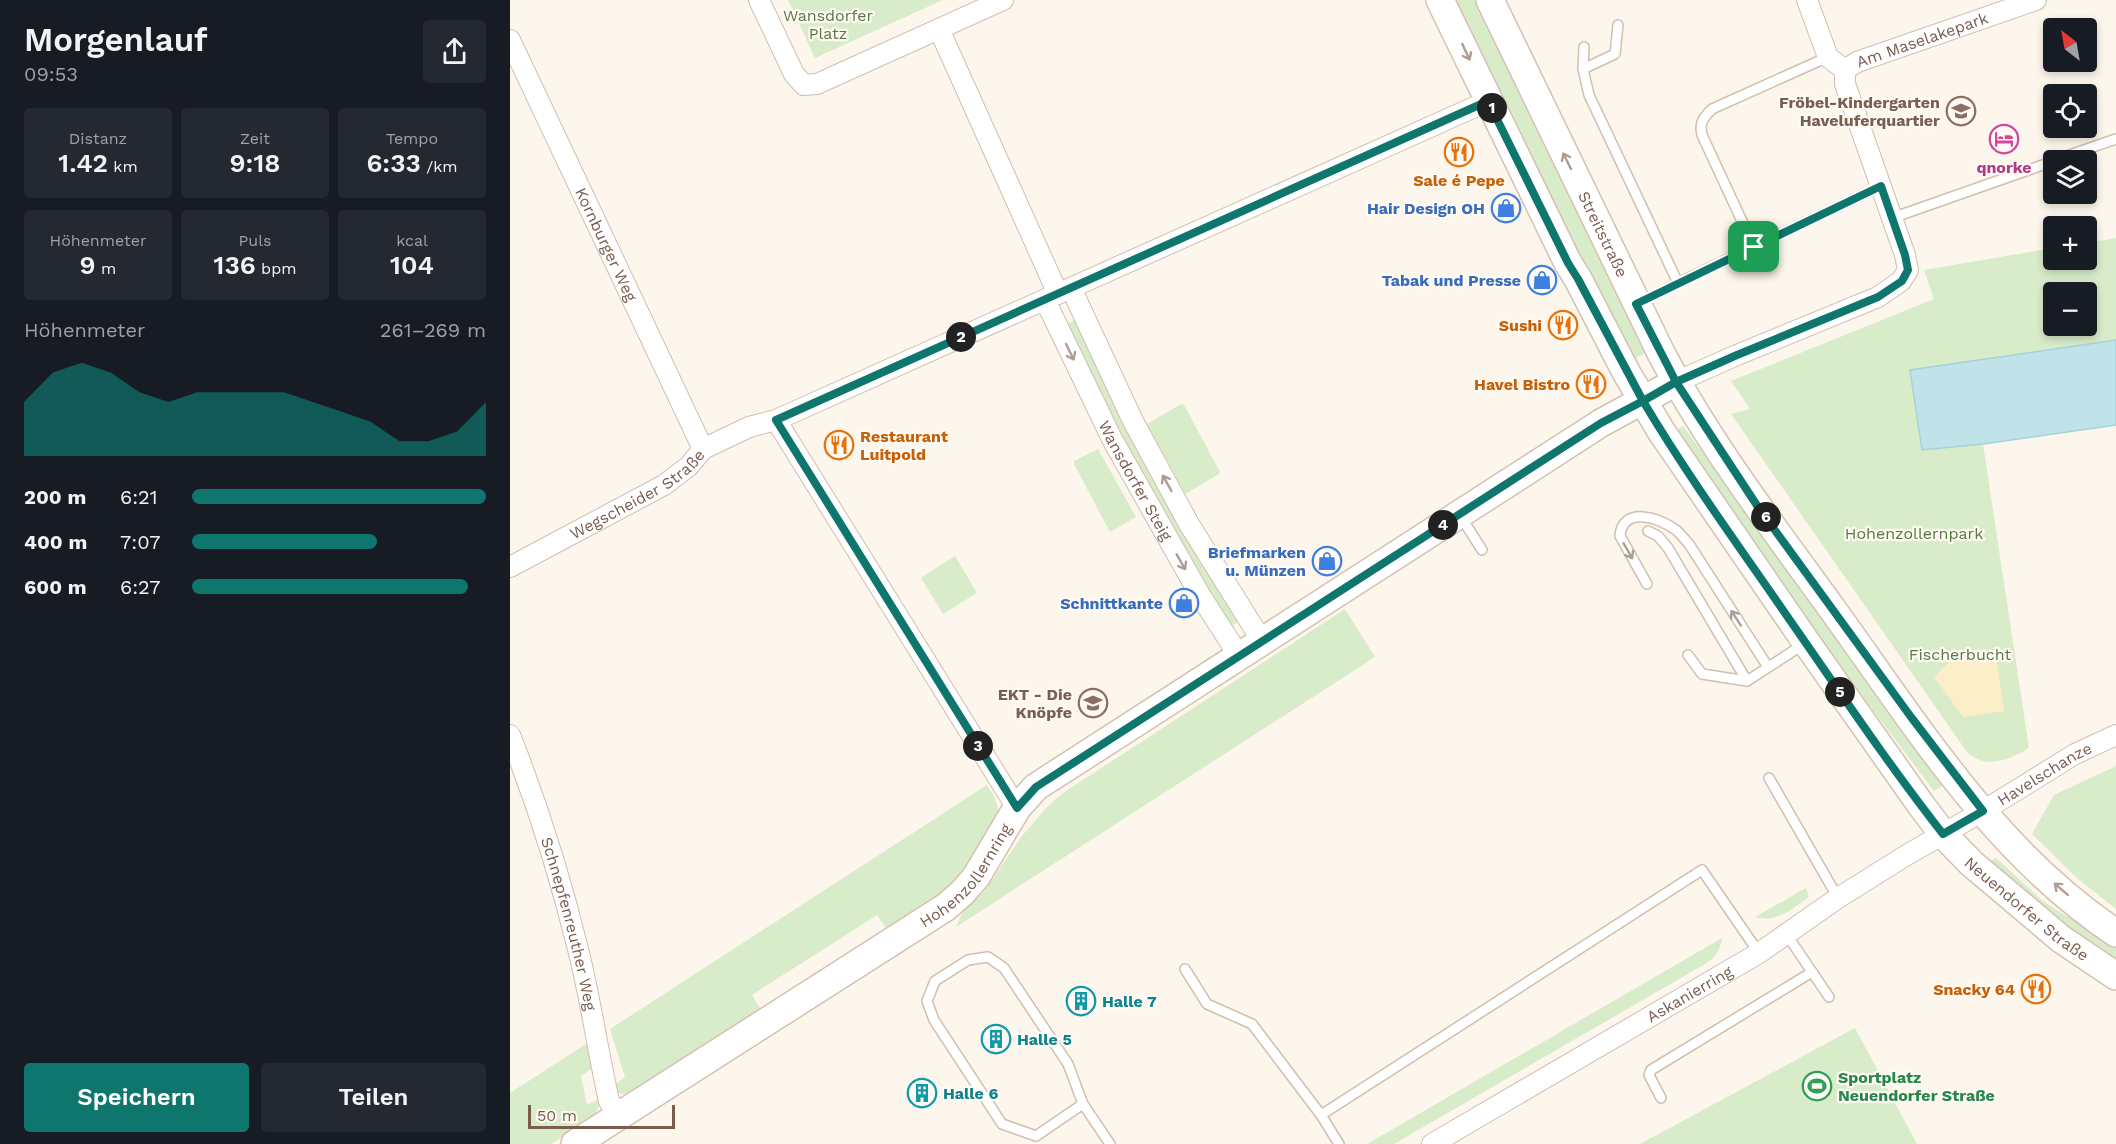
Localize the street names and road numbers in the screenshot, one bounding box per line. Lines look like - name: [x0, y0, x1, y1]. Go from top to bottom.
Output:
- street label: Am Maselakepark: [1854, 8, 1991, 72]
- street label: Kornburger Weg: [571, 185, 641, 305]
- street label: Streitstraße: [1574, 188, 1632, 280]
- street label: Wansdorfer Steig: [1095, 418, 1177, 544]
- street label: Wegscheider Straße: [567, 446, 709, 543]
- street label: Havelschanze: [1994, 739, 2095, 810]
- street label: Hohenzollernring: [916, 820, 1016, 931]
- street label: Schnepfenreuther Weg: [537, 835, 600, 1013]
- street label: Neuendorfer Straße: [1961, 853, 2092, 965]
- street label: Askanierring: [1643, 961, 1736, 1027]

